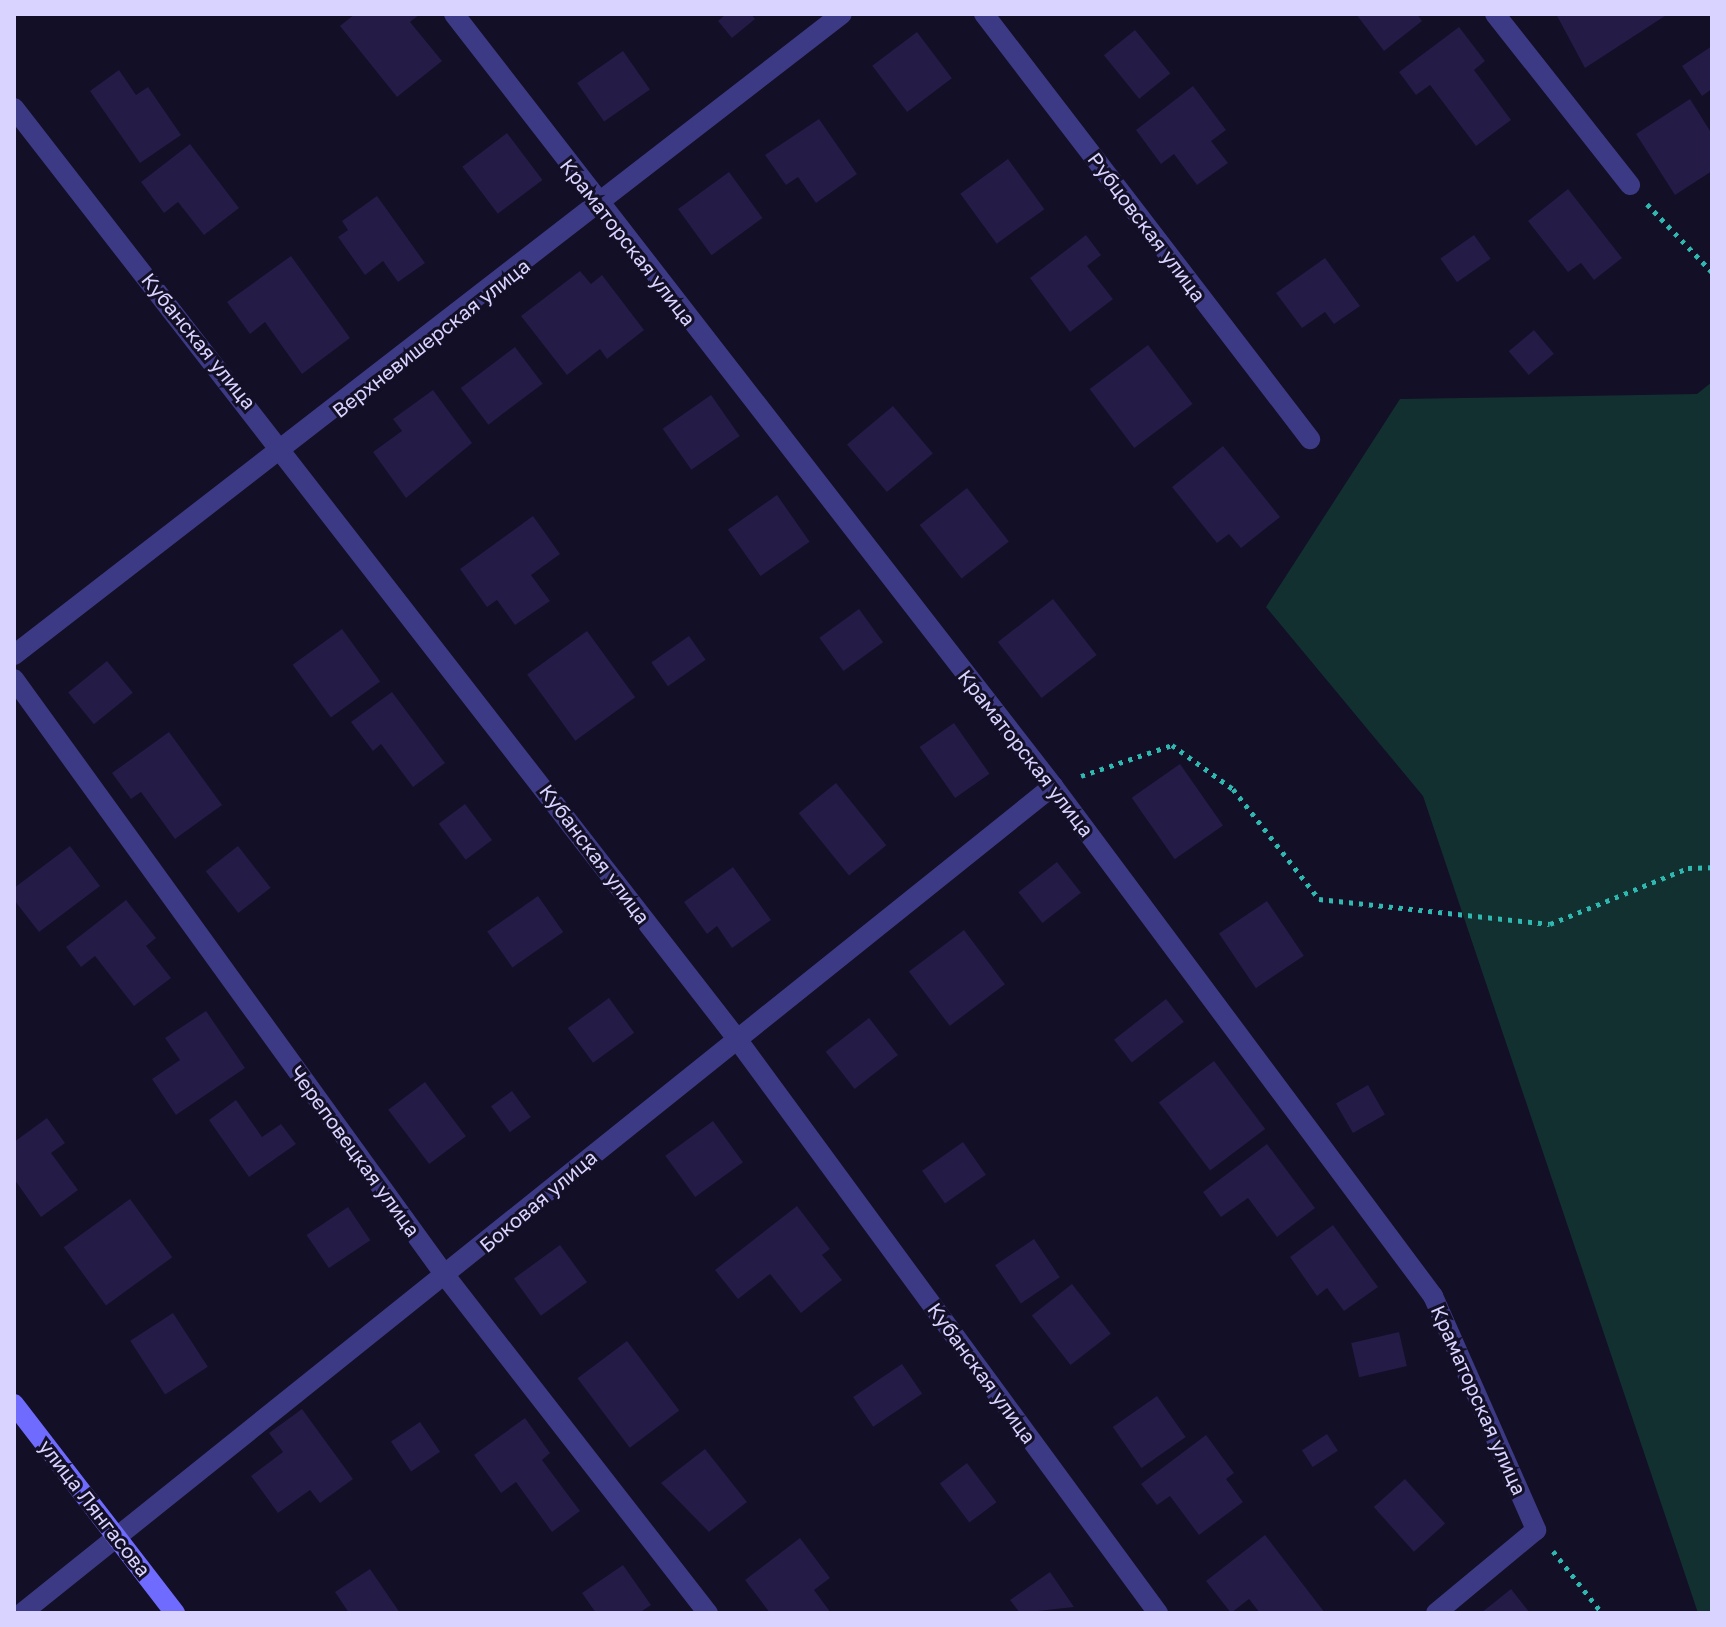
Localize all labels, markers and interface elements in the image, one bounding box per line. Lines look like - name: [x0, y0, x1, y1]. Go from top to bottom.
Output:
- street label: Рубцовская улица: [1083, 148, 1211, 306]
- street label: Краматорская улица: [555, 154, 701, 330]
- street label: Верхневишерская улица: [328, 253, 534, 423]
- street label: Кубанская улица: [137, 268, 261, 414]
- street label: Краматорская улица: [953, 665, 1099, 841]
- street label: Кубанская улица: [535, 780, 655, 928]
- street label: Череповецкая улица: [285, 1061, 425, 1241]
- street label: Боковая улица: [474, 1145, 602, 1257]
- street label: Кубанская улица: [923, 1298, 1041, 1448]
- street label: Краматорская улица: [1426, 1301, 1532, 1499]
- street label: улица Лянгасова: [34, 1435, 156, 1581]

